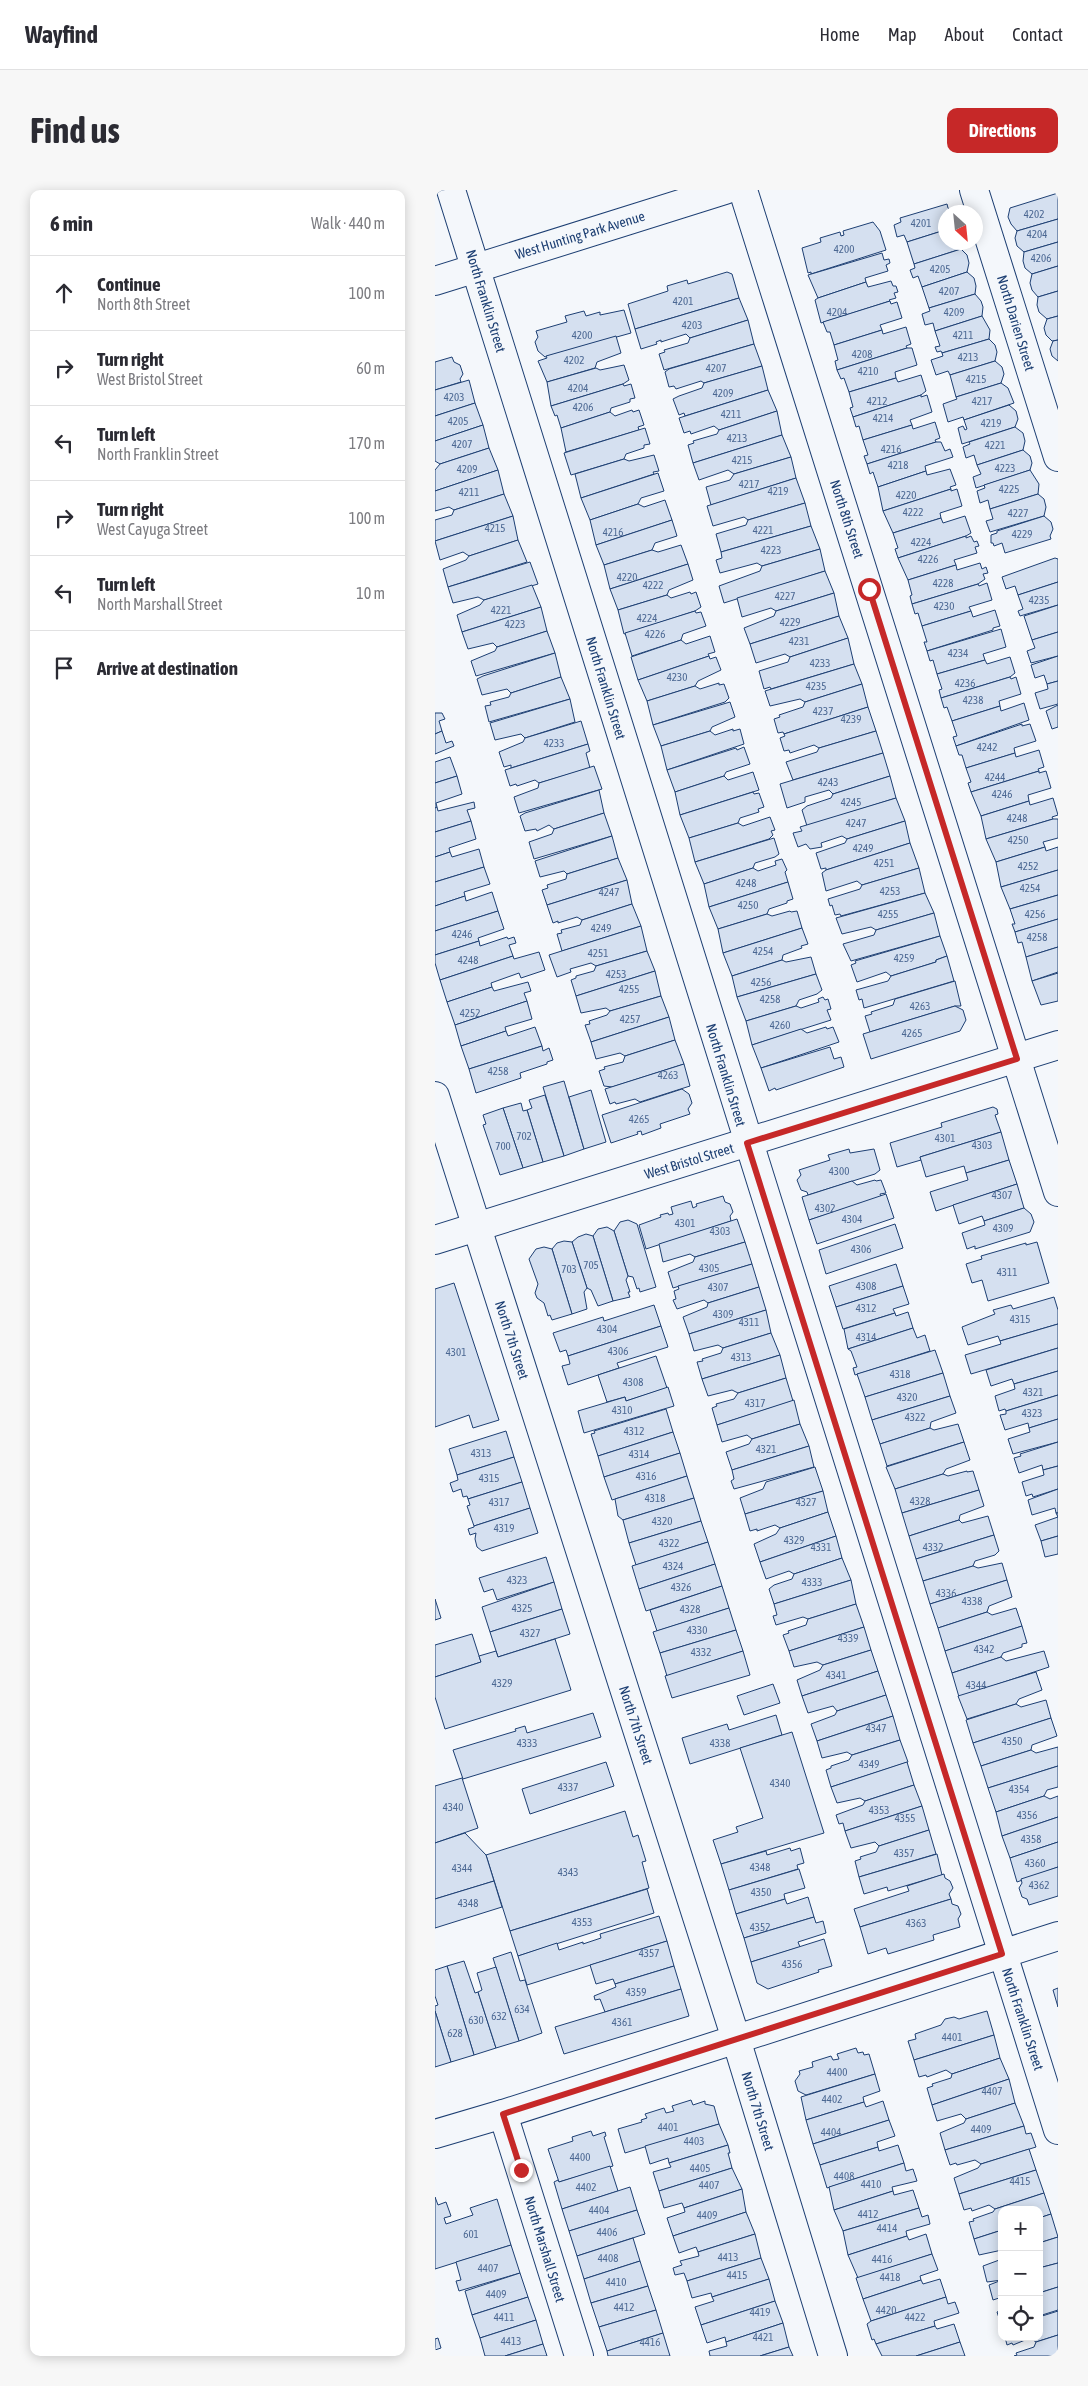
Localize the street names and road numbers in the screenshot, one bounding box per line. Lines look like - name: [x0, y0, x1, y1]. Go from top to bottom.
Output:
- street label: West Hunting Park Avenue: [513, 208, 647, 262]
- street label: North Franklin Street: [463, 248, 509, 354]
- street label: North Darien Street: [994, 273, 1038, 373]
- street label: North 8th Street: [827, 478, 867, 560]
- street label: North Franklin Street: [583, 635, 629, 741]
- street label: North Franklin Street: [703, 1022, 749, 1128]
- street label: West Bristol Street: [642, 1140, 736, 1182]
- street label: North 7th Street: [492, 1299, 532, 1381]
- street label: North 7th Street: [616, 1684, 656, 1766]
- street label: North Franklin Street: [999, 1966, 1047, 2072]
- street label: North 7th Street: [738, 2070, 778, 2152]
- street label: North Marshall Street: [521, 2194, 569, 2304]

